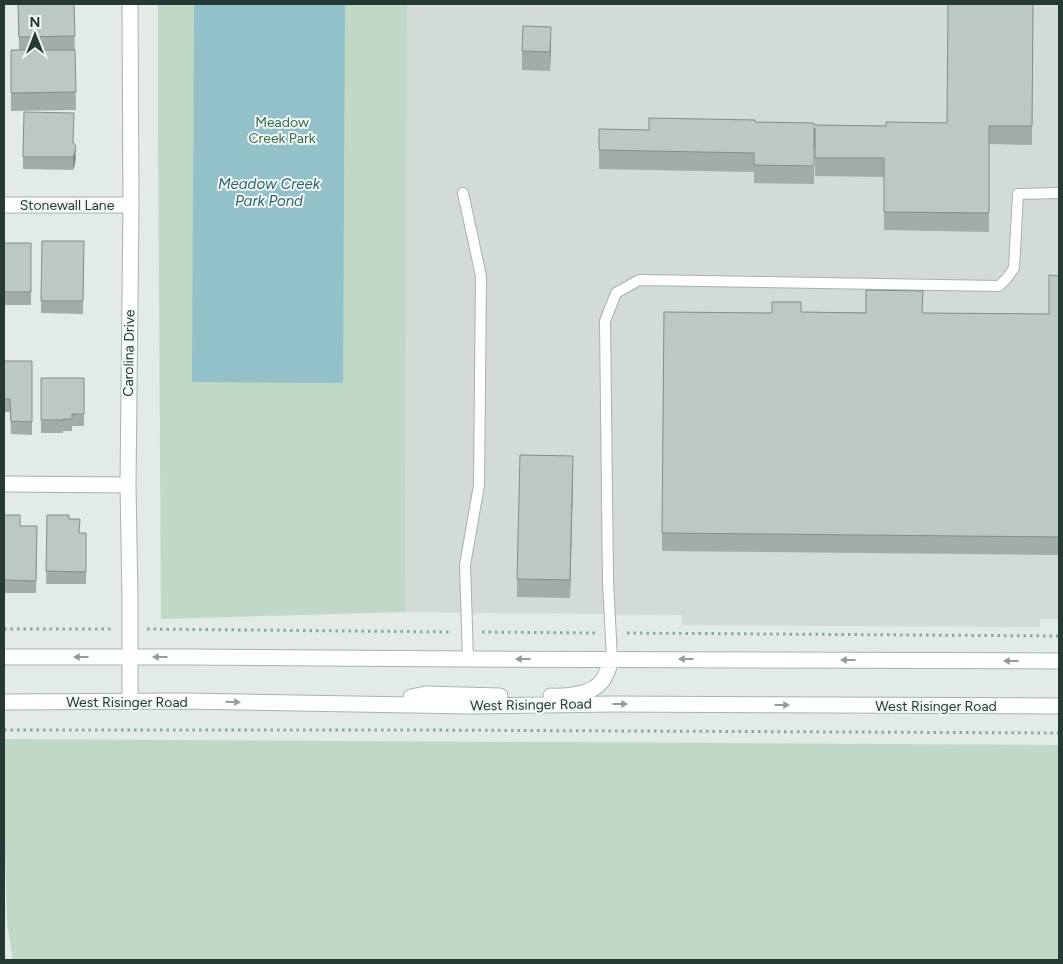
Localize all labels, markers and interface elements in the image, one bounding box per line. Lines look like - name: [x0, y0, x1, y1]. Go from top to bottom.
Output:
- north arrow: [10, 10, 60, 60]
- text: N: [30, 14, 40, 31]
- park label: Meadow Creek Park: [249, 114, 316, 147]
- water label: Meadow Creek Park Pond: [218, 175, 321, 210]
- street label: Stonewall Lane: [20, 197, 115, 214]
- street label: Carolina Drive: [120, 309, 138, 397]
- one-way arrow: [73, 653, 89, 661]
- one-way arrow: [152, 653, 168, 661]
- one-way arrow: [515, 655, 531, 663]
- one-way arrow: [677, 655, 693, 663]
- one-way arrow: [840, 656, 856, 664]
- one-way arrow: [1002, 657, 1018, 665]
- street label: West Risinger Road: [66, 694, 188, 711]
- street label: West Risinger Road: [470, 695, 592, 715]
- one-way arrow: [225, 698, 241, 706]
- street label: West Risinger Road: [875, 698, 997, 715]
- one-way arrow: [612, 700, 628, 708]
- one-way arrow: [774, 701, 790, 709]

